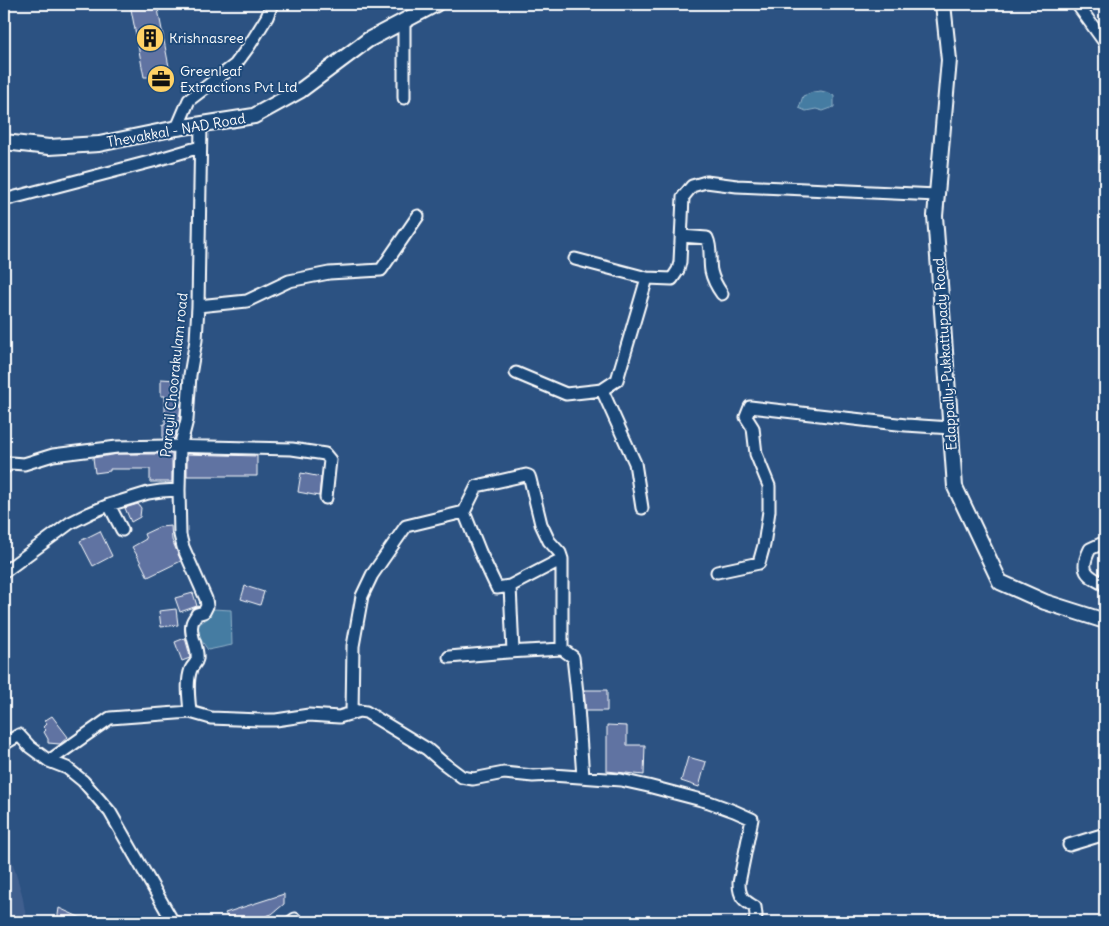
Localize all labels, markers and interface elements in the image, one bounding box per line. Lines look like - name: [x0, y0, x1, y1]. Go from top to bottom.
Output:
- building icon: Krishnasree: [135, 23, 165, 53]
- place label: Krishnasree: [169, 29, 244, 47]
- place label: Greenleaf Extractions Pvt Ltd: [180, 62, 297, 96]
- office icon: Greenleaf Extractions Pvt Ltd: [146, 64, 176, 94]
- street label: Thevakkal - NAD Road: [105, 109, 247, 151]
- street label: Edappally-Pukkattupady Road: [929, 257, 961, 451]
- street label: Parayil Choorakulam road: [156, 292, 192, 458]

